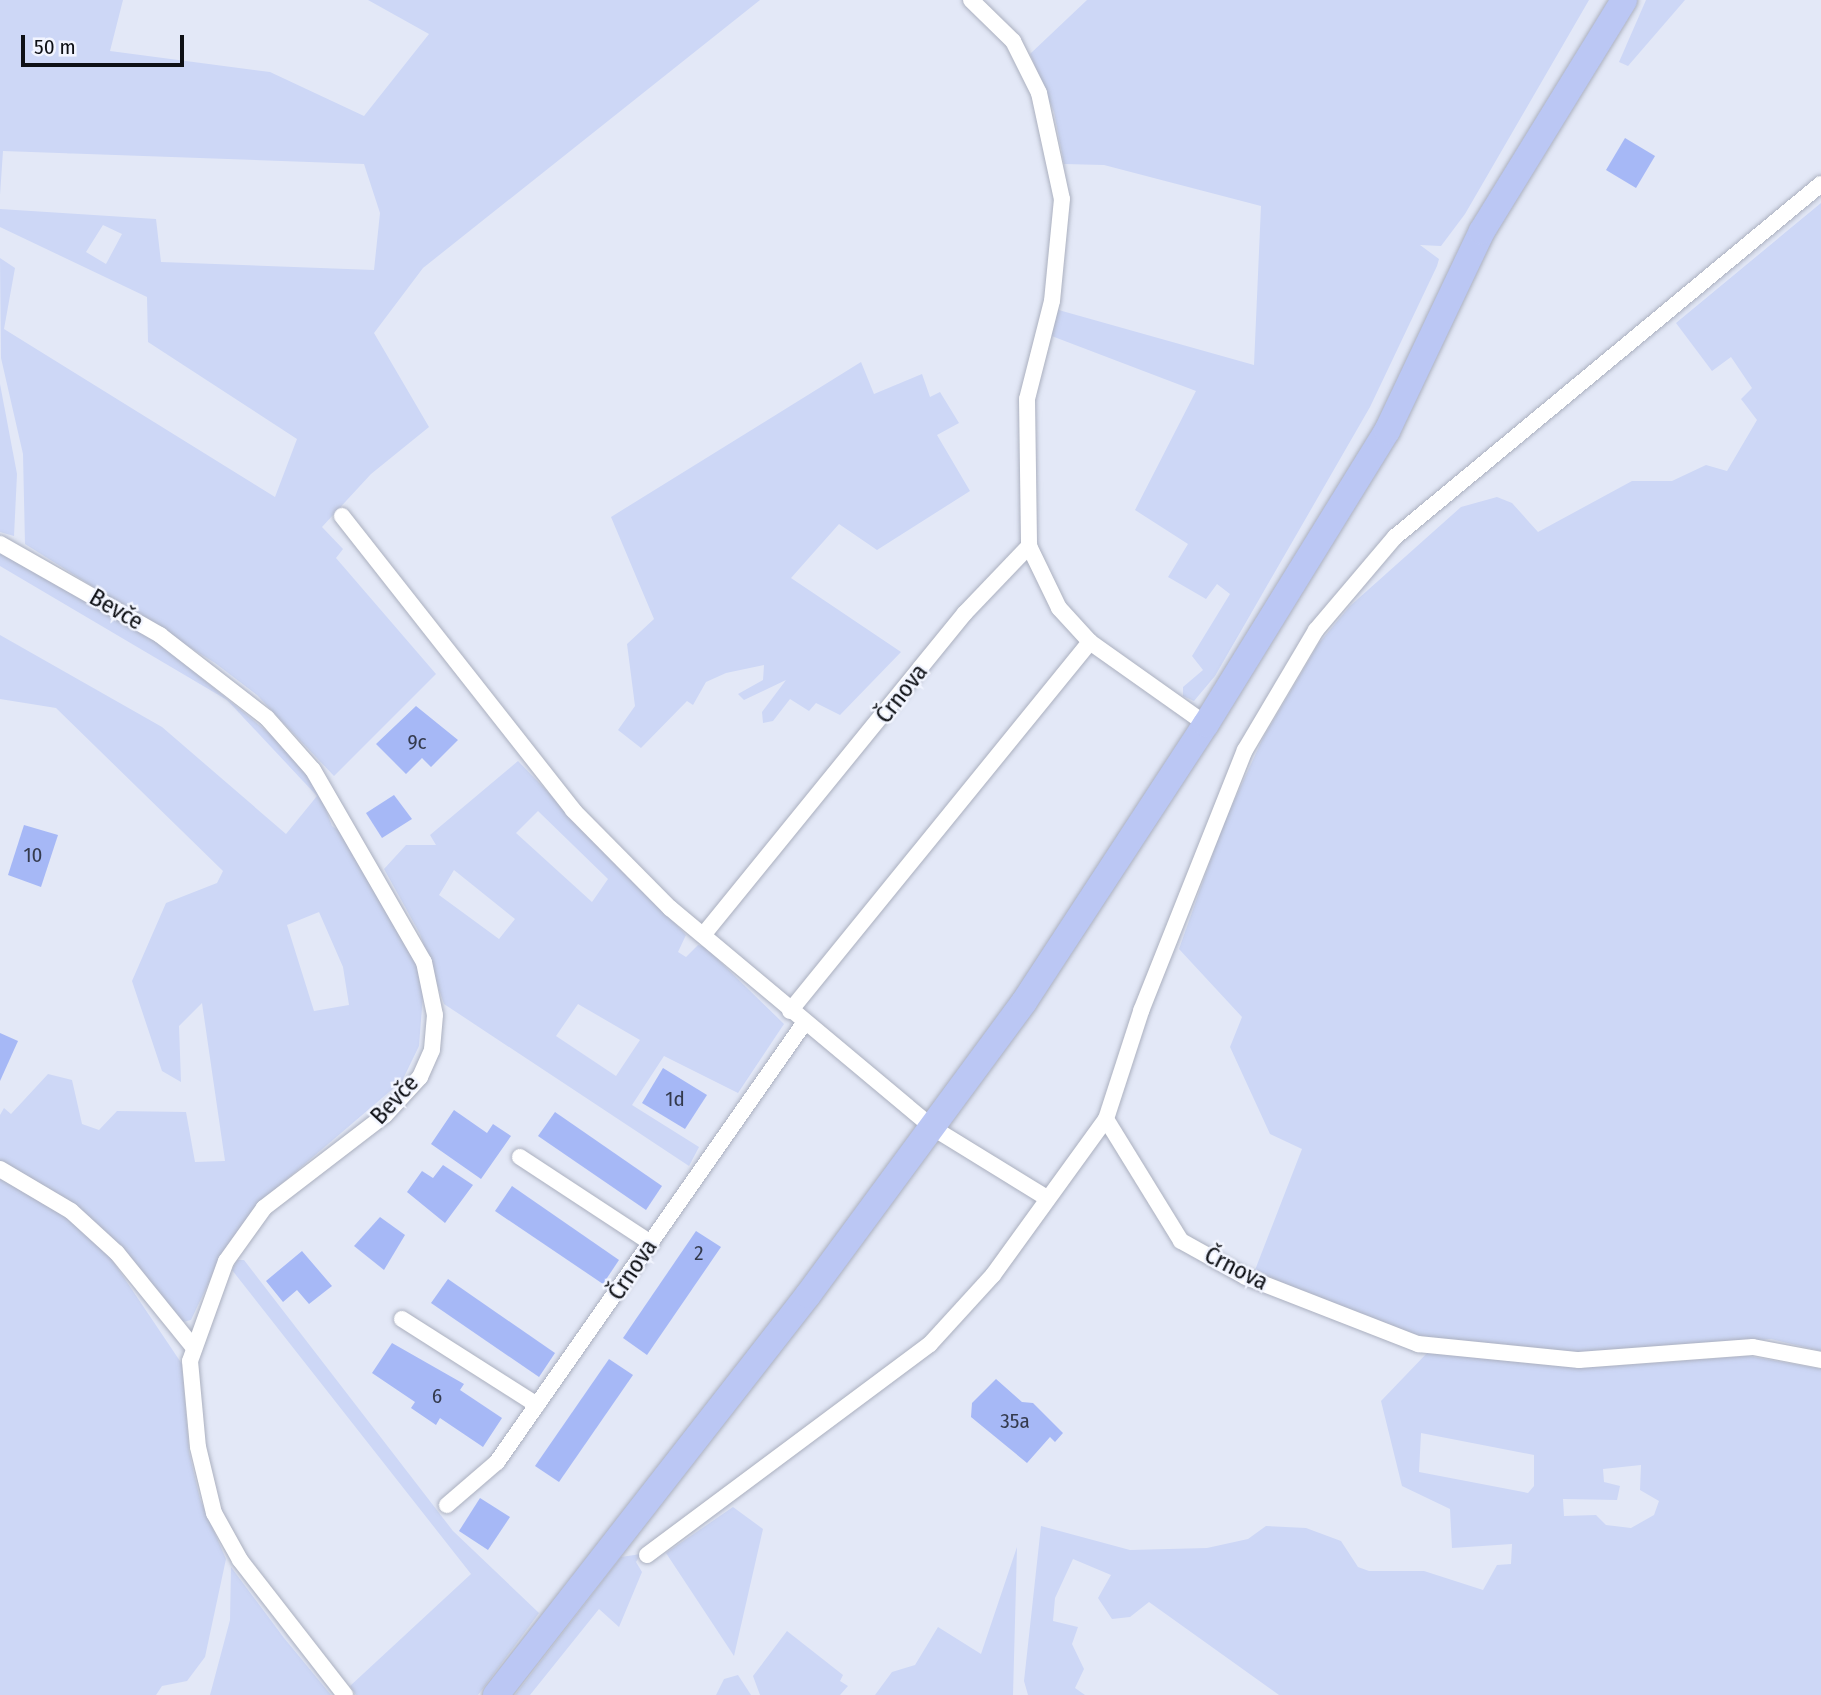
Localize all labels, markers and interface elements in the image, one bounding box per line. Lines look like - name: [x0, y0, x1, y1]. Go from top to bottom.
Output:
- scale bar: [24, 21, 187, 65]
- text: 50 m: [34, 34, 76, 60]
- street label: Bevče: [84, 583, 148, 637]
- street label: Črnova: [870, 659, 934, 729]
- house number: 9c: [407, 729, 427, 755]
- house number: 10: [23, 842, 43, 868]
- street label: Bevče: [365, 1069, 425, 1131]
- house number: 1d: [665, 1086, 685, 1112]
- street label: Črnova: [602, 1234, 664, 1306]
- house number: 2: [694, 1240, 704, 1266]
- street label: Črnova: [1199, 1241, 1273, 1297]
- house number: 6: [432, 1383, 442, 1409]
- house number: 35a: [1000, 1408, 1030, 1434]

